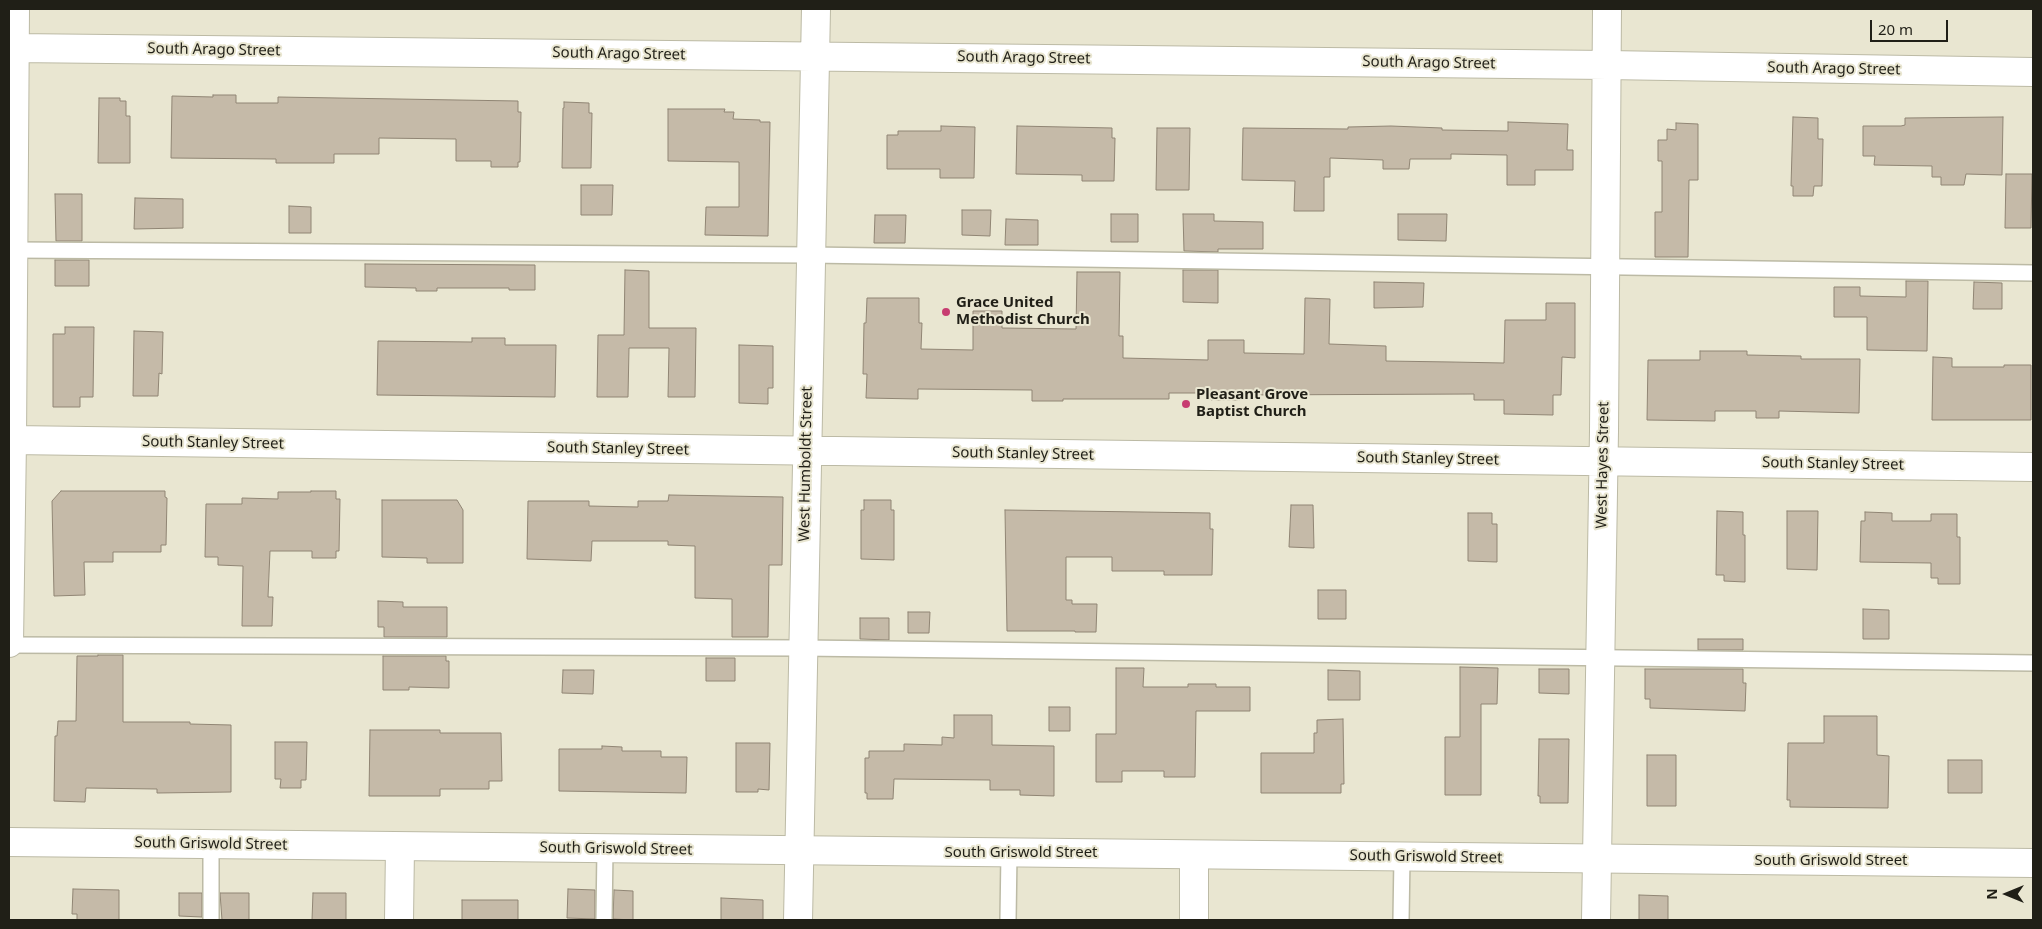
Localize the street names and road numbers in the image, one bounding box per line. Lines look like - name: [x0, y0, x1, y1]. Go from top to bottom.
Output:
- street label: South Arago Street: [147, 40, 281, 60]
- street label: South Arago Street: [552, 44, 686, 64]
- street label: South Arago Street: [957, 48, 1091, 68]
- street label: South Arago Street: [1362, 53, 1496, 73]
- street label: South Arago Street: [1767, 59, 1901, 79]
- street label: West Humboldt Street: [796, 386, 816, 542]
- street label: West Hayes Street: [1593, 401, 1613, 529]
- street label: South Stanley Street: [142, 433, 284, 453]
- street label: South Stanley Street: [547, 439, 689, 459]
- street label: South Stanley Street: [952, 444, 1094, 464]
- street label: South Stanley Street: [1357, 449, 1499, 469]
- street label: South Stanley Street: [1762, 454, 1904, 474]
- street label: South Griswold Street: [134, 834, 288, 854]
- street label: South Griswold Street: [539, 839, 693, 859]
- street label: South Griswold Street: [944, 844, 1098, 862]
- street label: South Griswold Street: [1349, 847, 1503, 867]
- street label: South Griswold Street: [1754, 852, 1908, 870]

